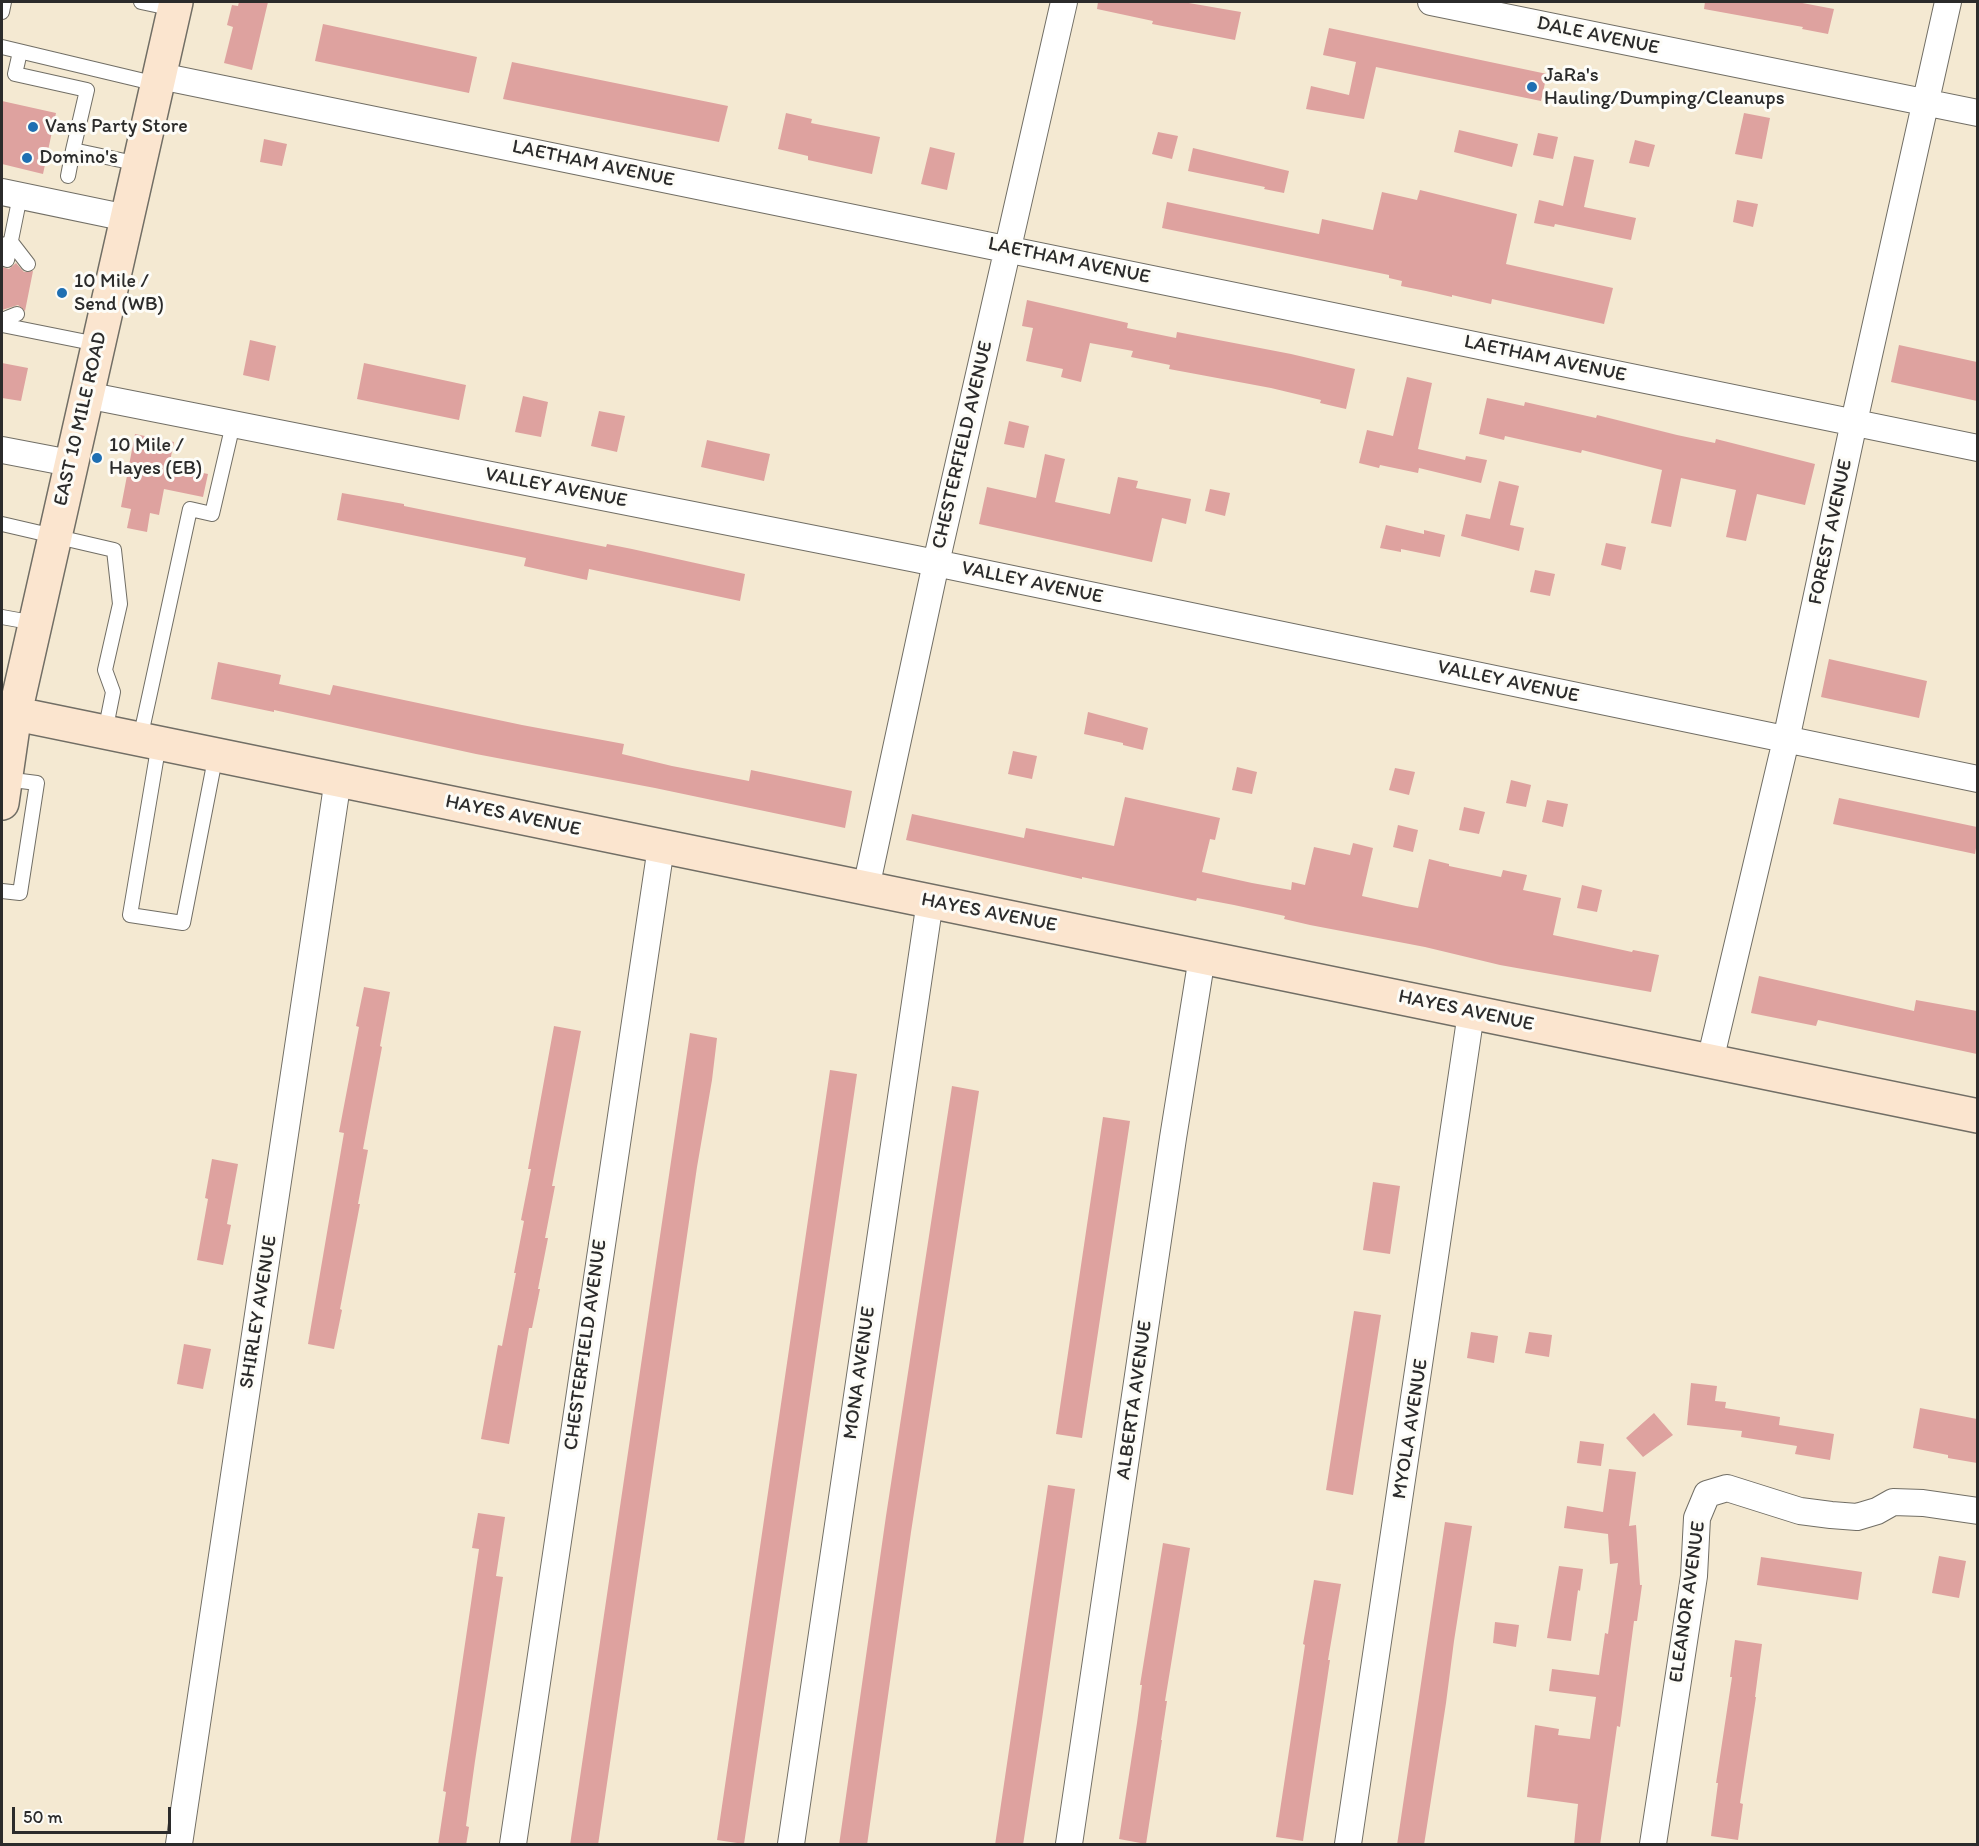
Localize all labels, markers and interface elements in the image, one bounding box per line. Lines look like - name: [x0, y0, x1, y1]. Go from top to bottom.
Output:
- street label: DALE AVENUE: [1535, 11, 1661, 61]
- place label: JaRa's Hauling/Dumping/Cleanups: [1544, 64, 1785, 111]
- marker: JaRa's Hauling/Dumping/Cleanups: [1525, 80, 1539, 94]
- place label: Vans Party Store: [45, 115, 188, 139]
- marker: Vans Party Store: [26, 120, 40, 134]
- street label: LAETHAM AVENUE: [510, 135, 676, 193]
- place label: Domino's: [39, 146, 118, 170]
- marker: Domino's: [20, 151, 34, 165]
- street label: LAETHAM AVENUE: [986, 232, 1152, 290]
- place label: 10 Mile / Send (WB): [74, 270, 164, 317]
- marker: 10 Mile / Send (WB): [55, 286, 69, 300]
- street label: EAST 10 MILE ROAD: [49, 330, 113, 508]
- street label: LAETHAM AVENUE: [1462, 330, 1628, 388]
- street label: CHESTERFIELD AVENUE: [927, 339, 999, 551]
- place label: 10 Mile / Hayes (EB): [109, 434, 202, 481]
- marker: 10 Mile / Hayes (EB): [90, 451, 104, 465]
- street label: FOREST AVENUE: [1804, 457, 1858, 607]
- street label: VALLEY AVENUE: [483, 462, 629, 514]
- street label: VALLEY AVENUE: [959, 556, 1105, 610]
- street label: VALLEY AVENUE: [1435, 655, 1581, 709]
- street label: HAYES AVENUE: [443, 790, 583, 842]
- street label: HAYES AVENUE: [919, 888, 1059, 938]
- street label: HAYES AVENUE: [1396, 985, 1536, 1037]
- street label: SHIRLEY AVENUE: [235, 1234, 283, 1390]
- street label: CHESTERFIELD AVENUE: [559, 1238, 613, 1452]
- street label: MONA AVENUE: [839, 1305, 881, 1441]
- street label: ALBERTA AVENUE: [1112, 1319, 1158, 1481]
- street label: MYOLA AVENUE: [1388, 1357, 1434, 1501]
- street label: ELEANOR AVENUE: [1665, 1520, 1711, 1684]
- scale bar: [15, 1795, 174, 1833]
- text: 50 m: [23, 1806, 63, 1828]

